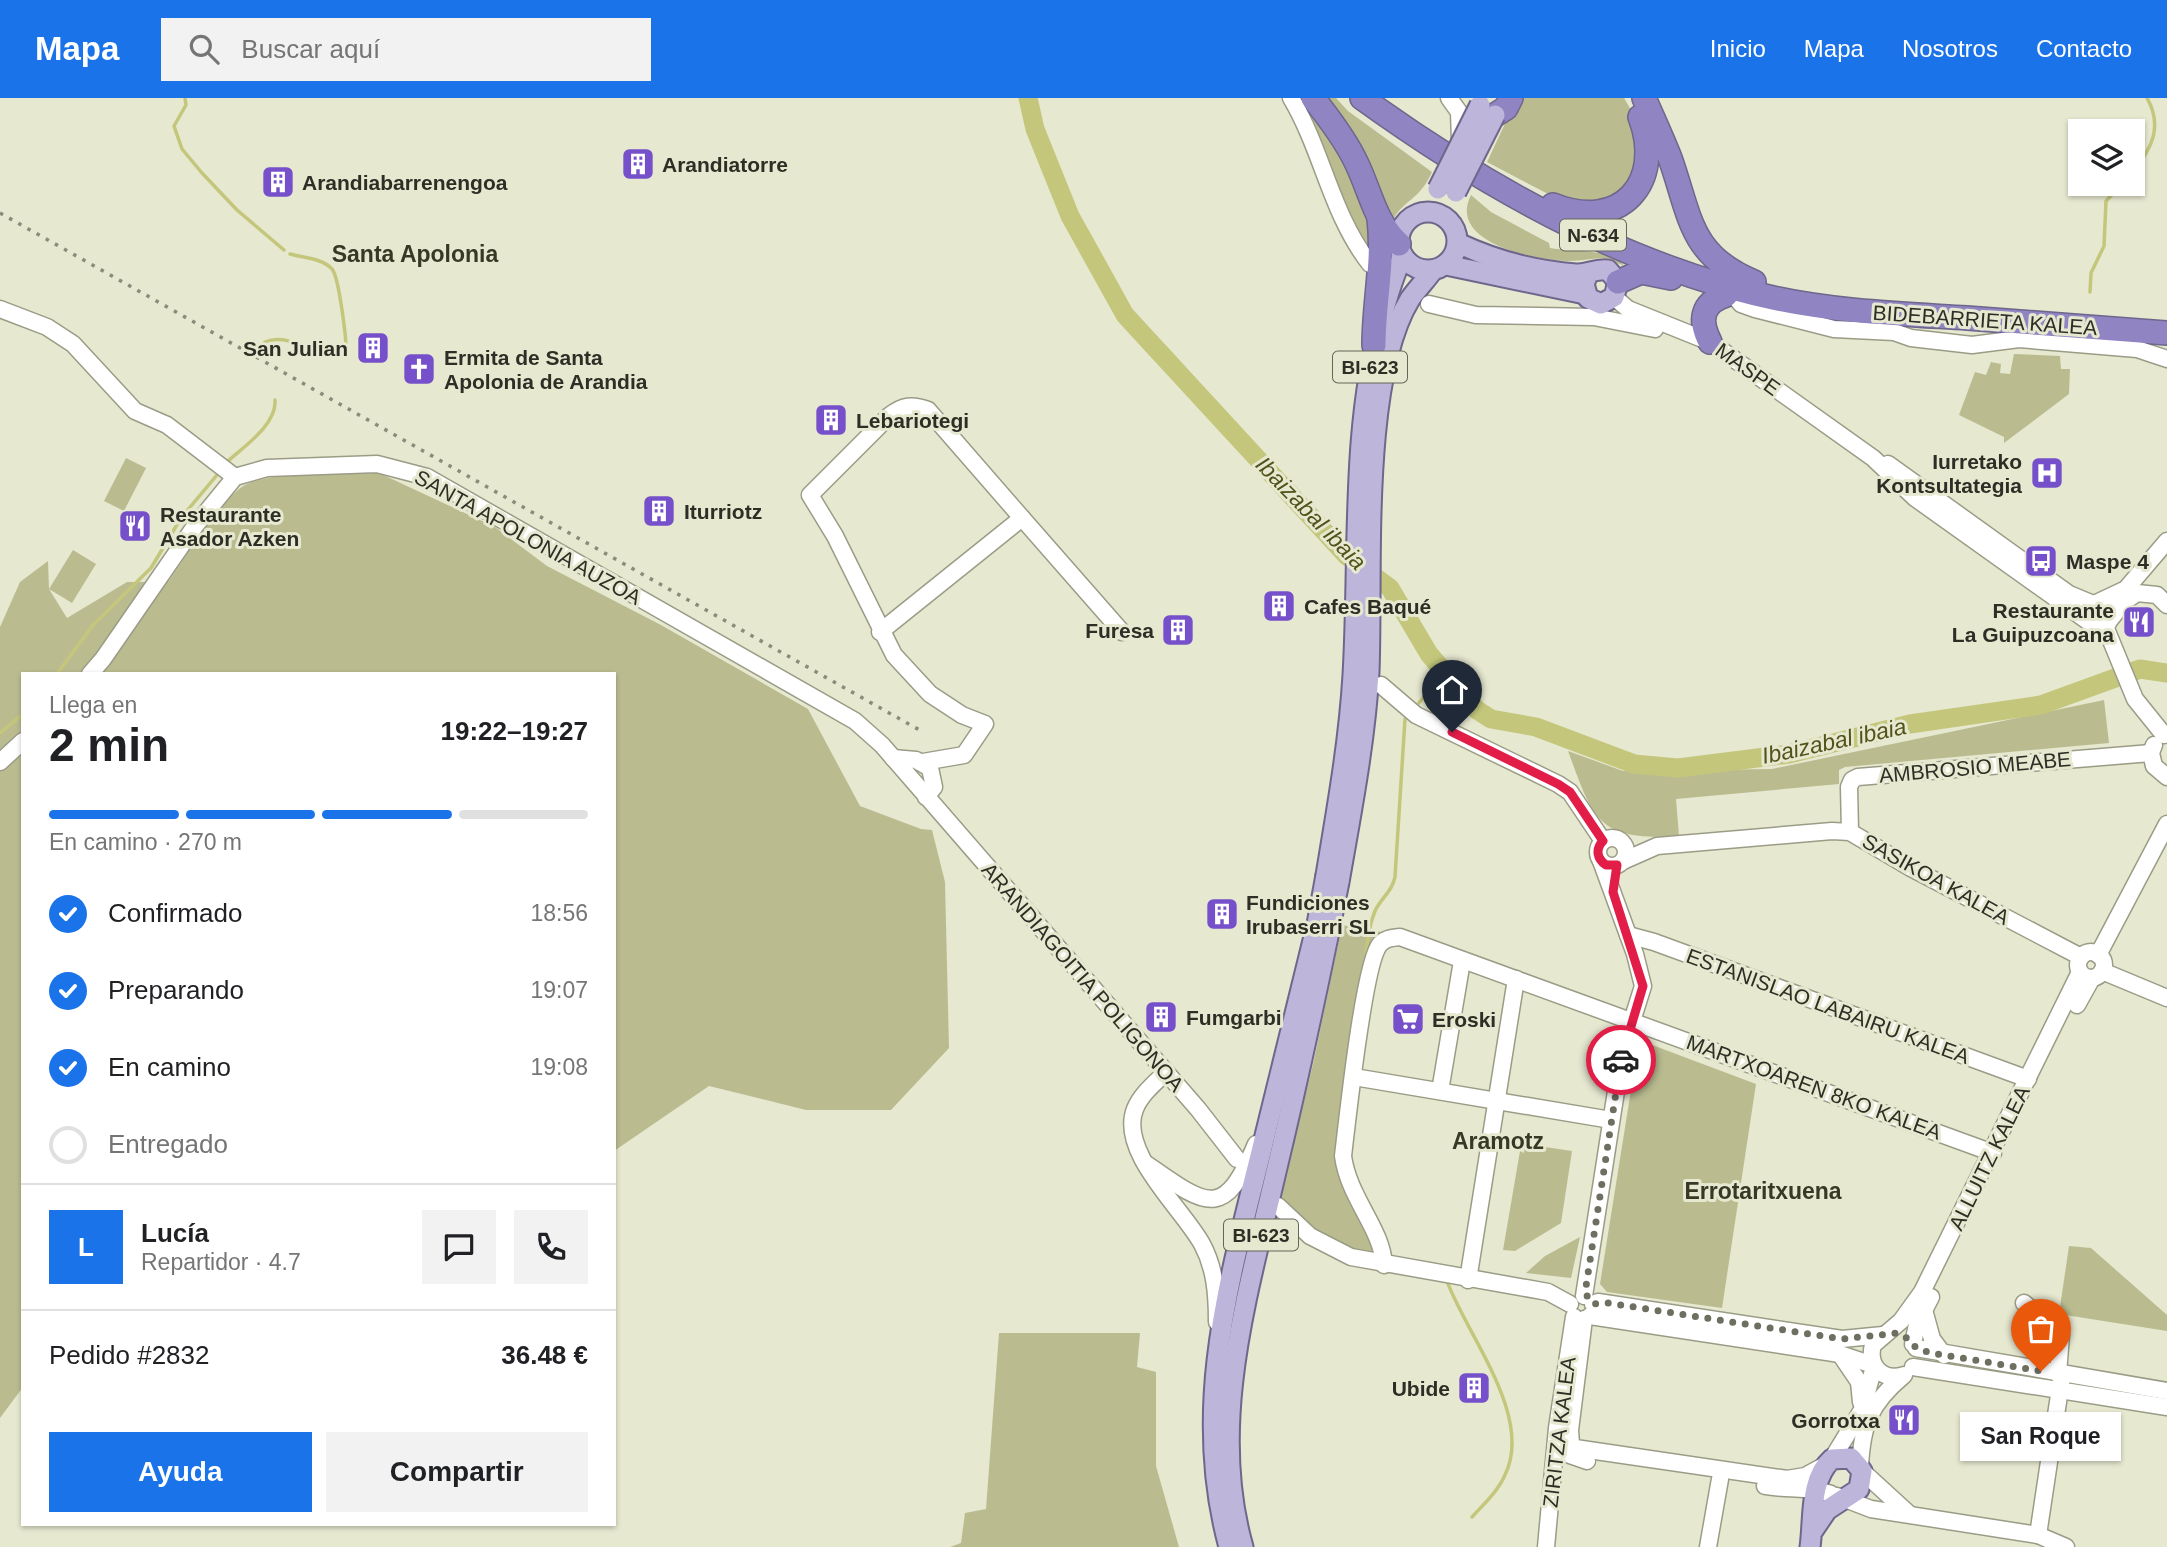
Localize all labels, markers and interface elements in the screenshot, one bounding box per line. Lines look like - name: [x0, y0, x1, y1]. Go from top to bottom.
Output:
- search box: [161, 18, 651, 81]
- text: Mapa: [35, 30, 119, 67]
- icon: search: [185, 30, 223, 68]
- text: Buscar aquí: [241, 34, 380, 64]
- text: Inicio: [1710, 35, 1766, 62]
- text: Mapa: [1804, 35, 1864, 62]
- text: Nosotros: [1902, 35, 1998, 62]
- text: Contacto: [2036, 35, 2132, 62]
- map controls: [2068, 119, 2145, 196]
- button: layers: [2068, 119, 2145, 196]
- building icon: Arandiatorre: [619, 145, 657, 183]
- place label: Arandiatorre: [662, 153, 788, 176]
- building icon: Arandiabarrenengoa: [259, 163, 297, 201]
- place label: Arandiabarrenengoa: [302, 171, 508, 194]
- road number: N-634: [1560, 220, 1626, 251]
- district label: Santa Apolonia: [332, 241, 498, 267]
- street label: BIDEBARRIETA KALEA: [1872, 301, 2098, 339]
- building icon: San Julian: [354, 329, 392, 367]
- place label: San Julian: [243, 337, 348, 360]
- street label: MASPE: [1711, 338, 1785, 400]
- place label: Ermita de Santa Apolonia de Arandia: [444, 346, 648, 393]
- church icon: Ermita de Santa Apolonia de Arandia: [400, 350, 438, 388]
- road number: BI-623: [1333, 352, 1407, 382]
- building icon: Lebariotegi: [812, 401, 850, 439]
- place label: Lebariotegi: [856, 409, 969, 432]
- place label: Iurretako Kontsultategia: [1876, 450, 2022, 497]
- water label: Ibaizabal ibaia: [1251, 451, 1371, 575]
- hospital icon: Iurretako Kontsultategia: [2028, 454, 2066, 492]
- street label: SANTA APOLONIA AUZOA: [411, 465, 645, 609]
- building icon: Iturriotz: [640, 492, 678, 530]
- place label: Iturriotz: [684, 500, 762, 523]
- place label: Restaurante Asador Azken: [160, 503, 299, 550]
- restaurant icon: Restaurante Asador Azken: [116, 507, 154, 545]
- bus stop icon: Maspe 4: [2022, 542, 2060, 580]
- place label: Maspe 4: [2066, 550, 2149, 573]
- building icon: Cafes Baqué: [1260, 587, 1298, 625]
- place label: Cafes Baqué: [1304, 595, 1431, 618]
- place label: Restaurante La Guipuzcoana: [1952, 599, 2114, 646]
- restaurant icon: Restaurante La Guipuzcoana: [2120, 603, 2158, 641]
- building icon: Furesa: [1159, 611, 1197, 649]
- place label: Furesa: [1085, 619, 1154, 642]
- pin: [1422, 660, 1482, 732]
- icon: home: [1433, 671, 1471, 709]
- text: Llega en: [49, 692, 137, 718]
- water label: Ibaizabal ibaia: [1759, 713, 1909, 769]
- text: 19:22–19:27: [441, 716, 588, 746]
- text: 2 min: [49, 719, 169, 771]
- street label: AMBROSIO MEABE: [1878, 747, 2072, 787]
- text: En camino · 270 m: [49, 829, 242, 855]
- street label: SASIKOA KALEA: [1858, 829, 2014, 929]
- street label: ARANDIAGOITIA POLIGONOA: [977, 858, 1189, 1096]
- place label: Fundiciones Irubaserri SL: [1246, 891, 1376, 938]
- icon: check: [49, 895, 87, 933]
- building icon: Fundiciones Irubaserri SL: [1203, 895, 1241, 933]
- text: Confirmado: [108, 898, 242, 928]
- text: 18:56: [530, 900, 588, 926]
- street label: ESTANISLAO LABAIRU KALEA: [1683, 944, 1973, 1068]
- icon: check: [49, 972, 87, 1010]
- text: Preparando: [108, 975, 244, 1005]
- text: 19:07: [530, 977, 588, 1003]
- building icon: Fumgarbi: [1142, 998, 1180, 1036]
- supermarket icon: Eroski: [1389, 1000, 1427, 1038]
- place label: Fumgarbi: [1186, 1006, 1282, 1029]
- place label: Eroski: [1432, 1008, 1496, 1031]
- courier: [1586, 1025, 1656, 1095]
- street label: MARTXOAREN 8KO KALEA: [1684, 1030, 1944, 1144]
- icon: car: [1602, 1041, 1640, 1079]
- icon: check: [49, 1049, 87, 1087]
- text: En camino: [108, 1052, 231, 1082]
- text: 19:08: [530, 1054, 588, 1080]
- street label: ALLUITZ KALEA: [1944, 1082, 2034, 1234]
- district label: Aramotz: [1452, 1128, 1544, 1154]
- text: Entregado: [108, 1129, 228, 1159]
- district label: Errotaritxuena: [1684, 1178, 1842, 1204]
- button: chat: [422, 1210, 496, 1284]
- button: phone: [514, 1210, 588, 1284]
- text: Lucía: [141, 1218, 209, 1248]
- road number: BI-623: [1224, 1219, 1298, 1250]
- text: L: [78, 1232, 94, 1262]
- text: Repartidor · 4.7: [141, 1249, 301, 1275]
- pin: [2011, 1299, 2071, 1371]
- icon: bag: [2022, 1310, 2060, 1348]
- text: Pedido #2832: [49, 1340, 209, 1370]
- text: 36.48 €: [501, 1340, 588, 1370]
- street label: ZIRITZA KALEA: [1538, 1355, 1580, 1509]
- building icon: Ubide: [1455, 1369, 1493, 1407]
- place label: Ubide: [1392, 1377, 1450, 1400]
- restaurant icon: Gorrotxa: [1885, 1401, 1923, 1439]
- place label: Gorrotxa: [1791, 1409, 1880, 1432]
- callout: San Roque: [1960, 1413, 2122, 1462]
- text: San Roque: [1980, 1423, 2101, 1449]
- button: Ayuda: [49, 1432, 312, 1512]
- button: Compartir: [326, 1432, 588, 1512]

